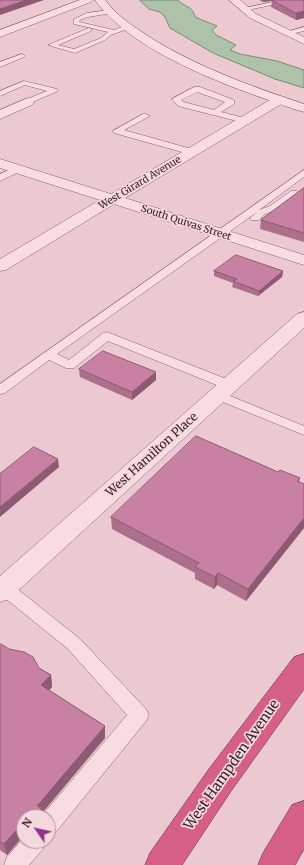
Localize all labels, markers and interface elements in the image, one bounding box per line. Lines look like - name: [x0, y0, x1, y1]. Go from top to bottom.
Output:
- street label: West Girard Avenue: [97, 154, 183, 212]
- street label: South Quivas Street: [139, 203, 233, 243]
- street label: West Hamilton Place: [103, 410, 201, 500]
- street label: West Hampden Avenue: [181, 697, 283, 833]
- north arrow: [16, 809, 56, 849]
- text: N: [19, 815, 35, 830]

